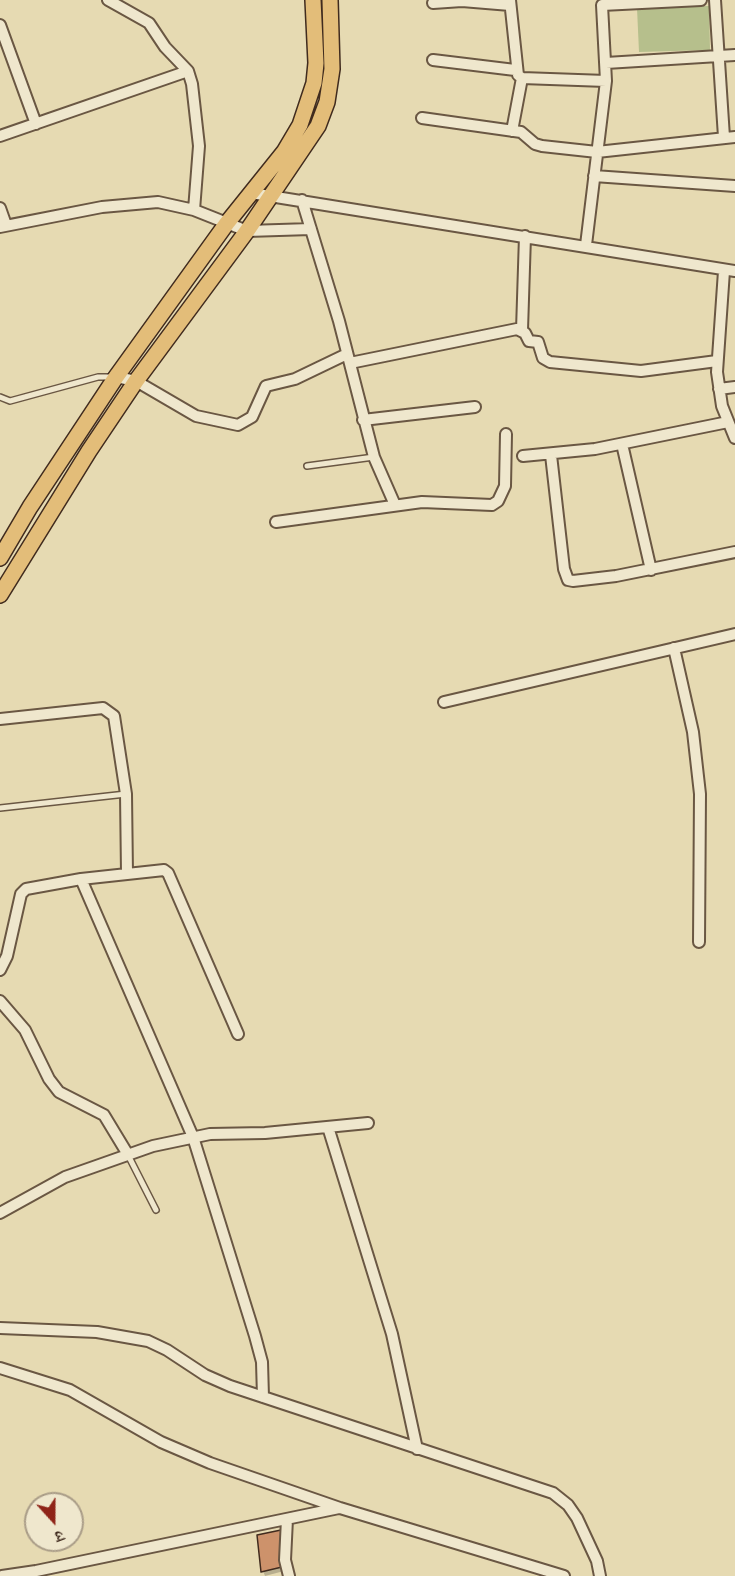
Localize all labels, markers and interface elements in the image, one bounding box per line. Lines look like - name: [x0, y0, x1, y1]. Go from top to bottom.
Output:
- north arrow: [24, 1492, 84, 1552]
- text: उ: [52, 1524, 68, 1550]

